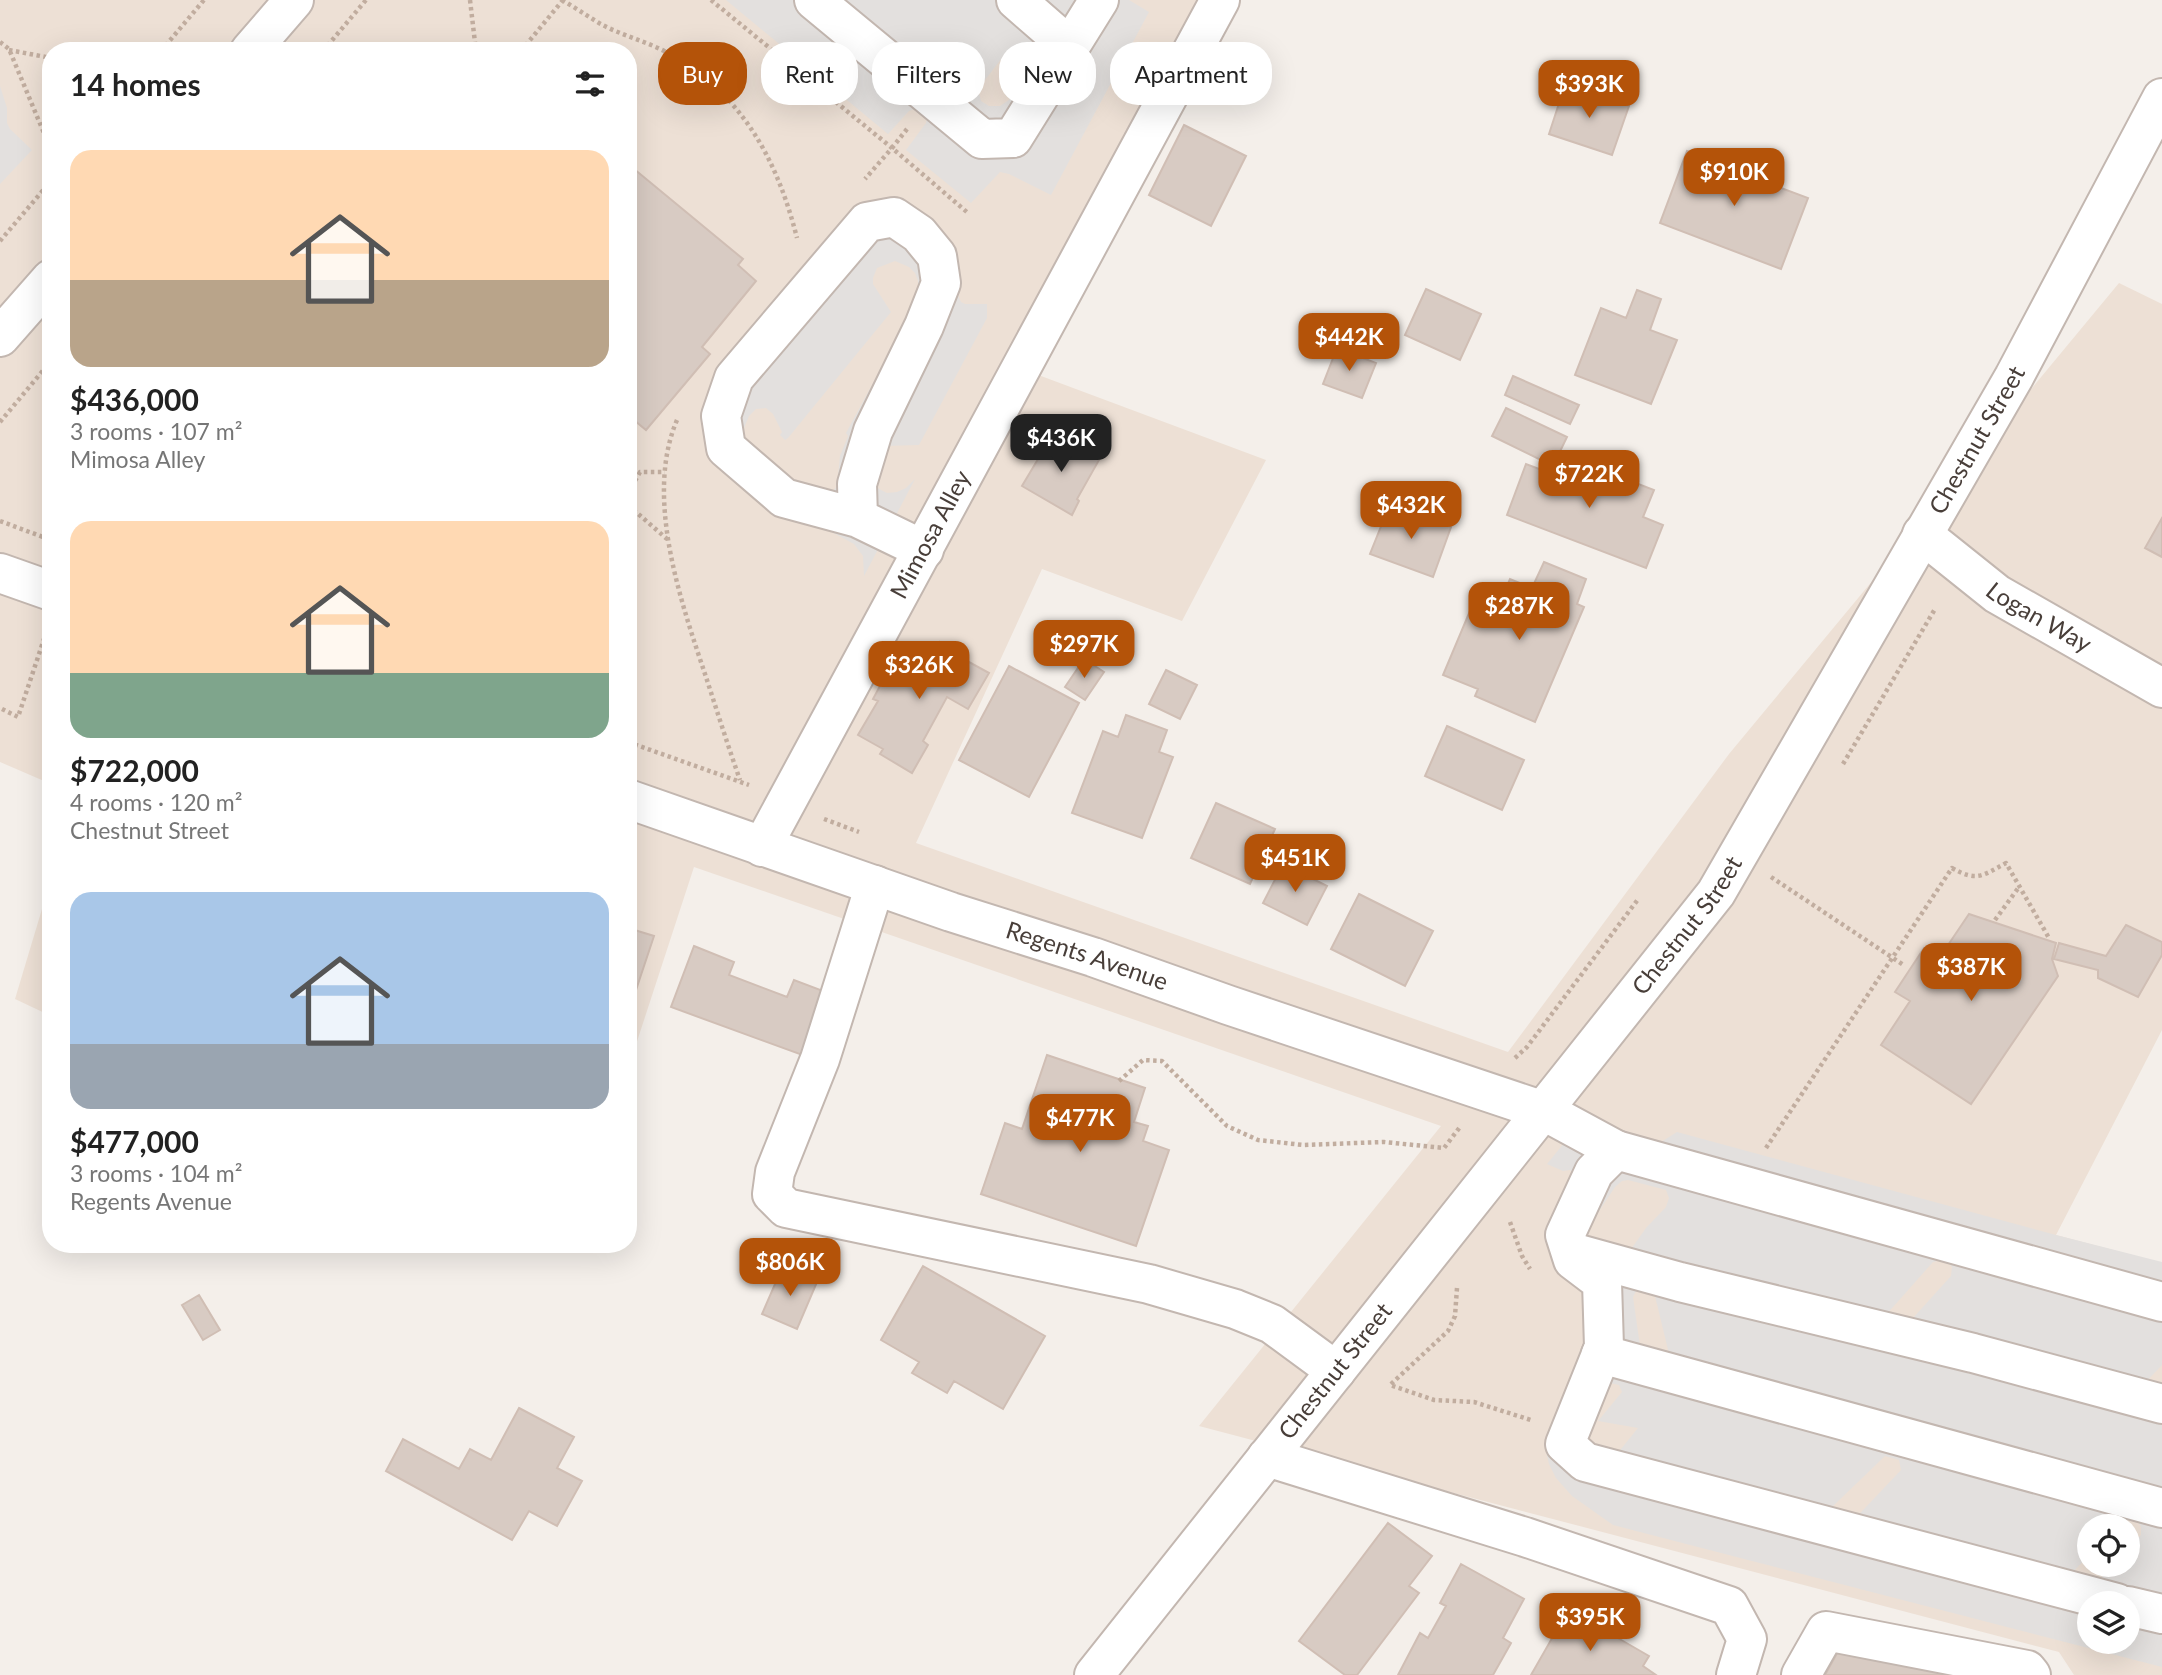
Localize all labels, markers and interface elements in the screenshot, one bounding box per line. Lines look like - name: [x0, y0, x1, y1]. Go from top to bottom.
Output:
- chip: Buy: [658, 42, 747, 105]
- chip: Rent: [761, 42, 858, 105]
- chip: Filters: [872, 42, 985, 105]
- chip: New: [999, 42, 1096, 105]
- chip: Apartment: [1110, 42, 1272, 105]
- pin: $393K: [1540, 60, 1638, 120]
- icon: filters: [571, 65, 609, 103]
- text: 14 homes: [70, 66, 201, 102]
- text: $393K: [1554, 69, 1624, 97]
- pin: $910K: [1685, 148, 1783, 208]
- text: $910K: [1699, 157, 1769, 185]
- icon: home: [277, 196, 403, 322]
- pin: $442K: [1300, 314, 1398, 373]
- text: $442K: [1314, 322, 1384, 350]
- street label: Chestnut Street: [1922, 360, 2030, 519]
- text: $436,000: [70, 381, 199, 417]
- pin: $436K: [1012, 414, 1110, 474]
- text: 3 rooms · 107 m²: [70, 417, 242, 445]
- text: $436K: [1026, 423, 1096, 451]
- text: Mimosa Alley: [70, 445, 205, 473]
- pin: $722K: [1540, 450, 1638, 510]
- text: $722K: [1554, 459, 1624, 487]
- street label: Mimosa Alley: [883, 464, 976, 603]
- pin: $432K: [1362, 482, 1460, 541]
- text: $432K: [1376, 490, 1446, 518]
- icon: home: [277, 567, 403, 693]
- street label: Logan Way: [1981, 575, 2098, 658]
- pin: $287K: [1470, 582, 1568, 642]
- text: $287K: [1484, 591, 1554, 619]
- pin: $297K: [1035, 620, 1133, 680]
- text: $297K: [1049, 629, 1119, 657]
- pin: $326K: [870, 642, 968, 701]
- text: $326K: [884, 650, 954, 678]
- text: $722,000: [70, 752, 199, 788]
- text: 4 rooms · 120 m²: [70, 788, 242, 816]
- text: Chestnut Street: [70, 816, 229, 844]
- pin: $451K: [1246, 834, 1344, 894]
- text: $451K: [1260, 843, 1330, 871]
- street label: Chestnut Street: [1625, 850, 1747, 1000]
- street label: Regents Avenue: [1003, 914, 1172, 996]
- icon: home: [277, 938, 403, 1064]
- pin: $387K: [1922, 944, 2020, 1003]
- text: $387K: [1936, 952, 2006, 980]
- pin: $477K: [1031, 1094, 1129, 1154]
- text: $477K: [1045, 1103, 1115, 1131]
- text: $477,000: [70, 1123, 199, 1159]
- text: 3 rooms · 104 m²: [70, 1159, 242, 1187]
- text: Regents Avenue: [70, 1187, 232, 1215]
- pin: $806K: [741, 1238, 839, 1298]
- text: $806K: [755, 1247, 825, 1275]
- street label: Chestnut Street: [1271, 1296, 1398, 1444]
- map controls: [2077, 1514, 2140, 1654]
- button: locate: [2077, 1514, 2140, 1577]
- button: layers: [2077, 1591, 2140, 1654]
- pin: $395K: [1541, 1594, 1639, 1653]
- text: $395K: [1555, 1602, 1625, 1630]

